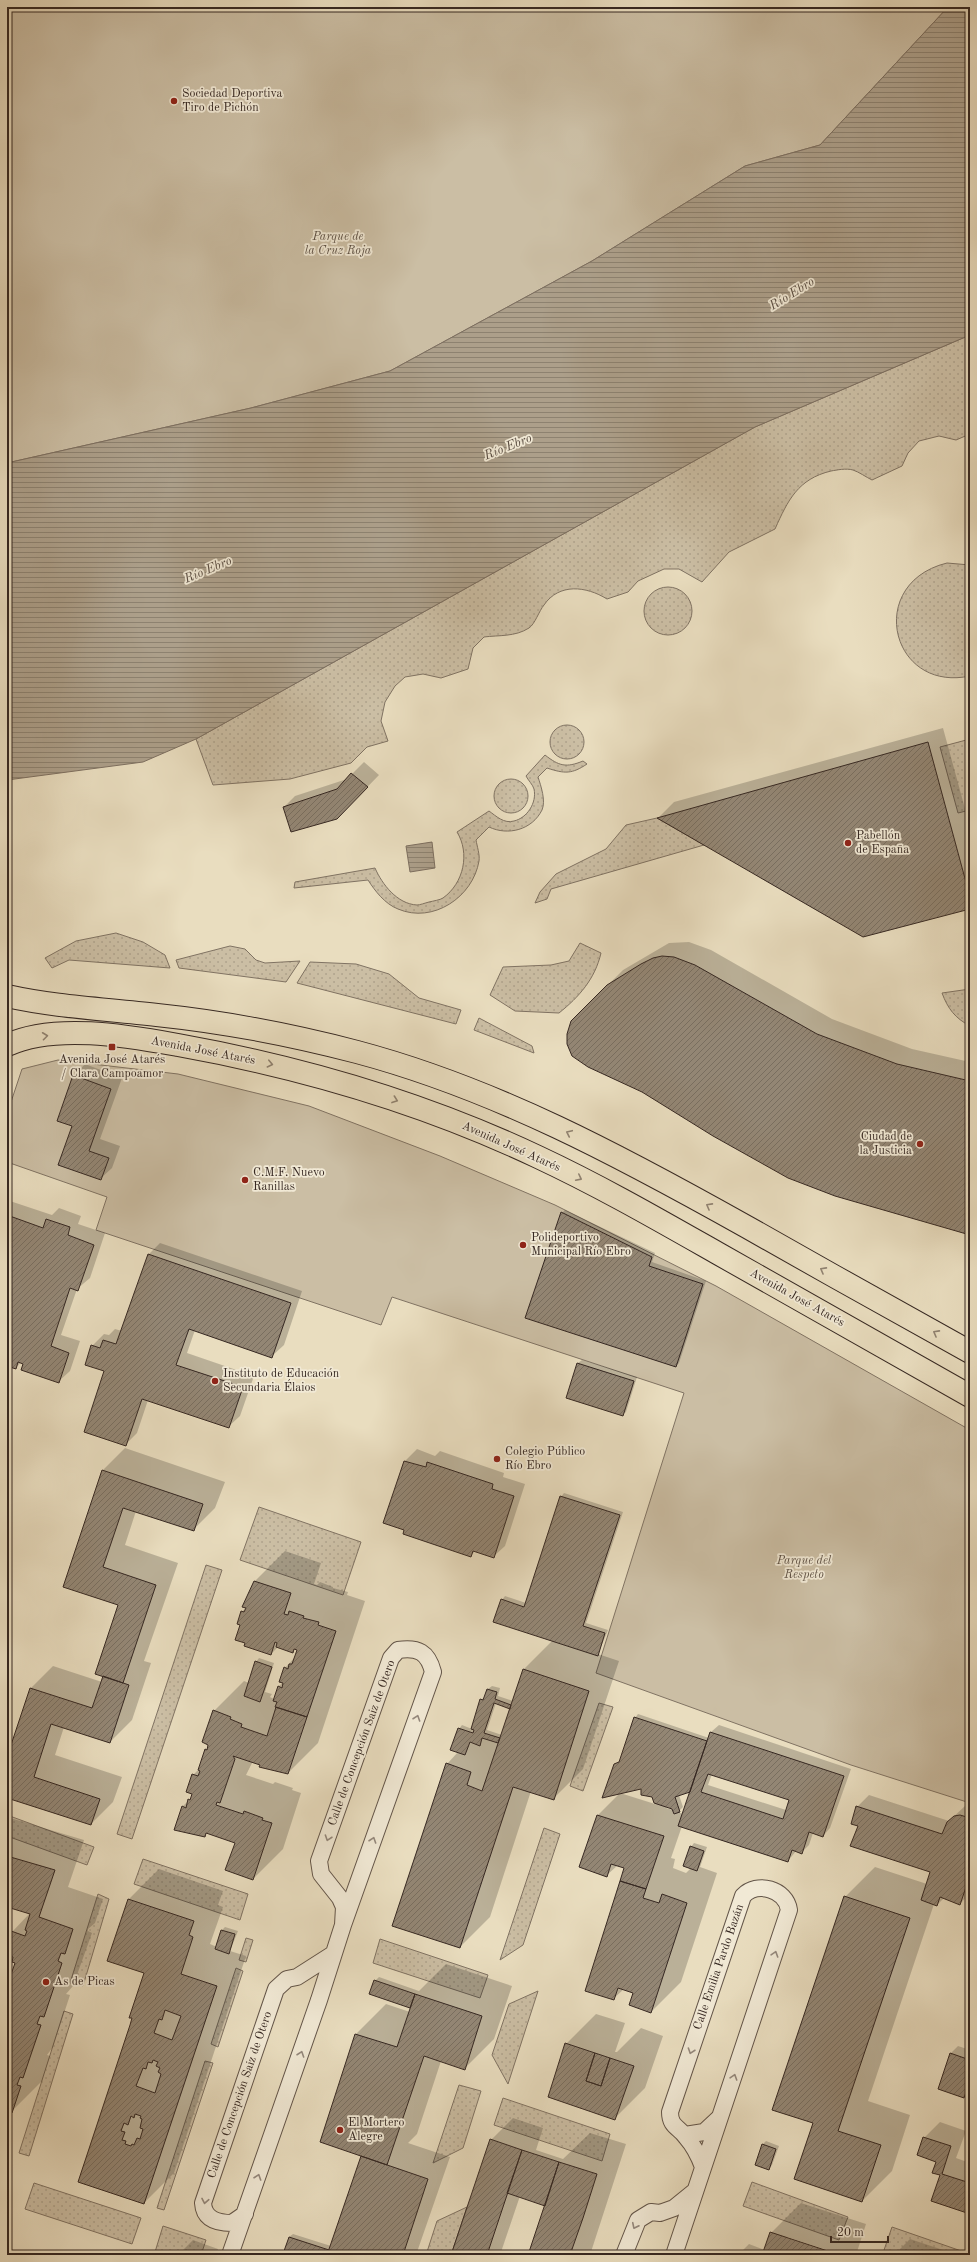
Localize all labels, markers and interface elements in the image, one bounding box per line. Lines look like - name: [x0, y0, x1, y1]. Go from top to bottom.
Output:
- place label: Sociedad Deportiva Tiro de Pichón: [182, 88, 283, 114]
- marker: Sociedad Deportiva Tiro de Pichón: [169, 96, 179, 106]
- park label: Parque de la Cruz Roja: [305, 231, 372, 257]
- water label: Río Ebro: [766, 275, 817, 313]
- water label: Río Ebro: [481, 432, 534, 463]
- water label: Río Ebro: [181, 554, 234, 586]
- place label: Pabellón de España: [856, 830, 909, 856]
- marker: Pabellón de España: [843, 838, 853, 848]
- one-way arrow: [42, 1031, 48, 1040]
- street label: Avenida José Atarés: [150, 1035, 256, 1067]
- marker: Avenida José Atarés / Clara Campoamor: [107, 1042, 117, 1052]
- place label: Avenida José Atarés / Clara Campoamor: [59, 1054, 165, 1080]
- one-way arrow: [267, 1060, 273, 1068]
- one-way arrow: [391, 1095, 398, 1104]
- street label: Avenida José Atarés: [460, 1120, 562, 1174]
- one-way arrow: [566, 1130, 574, 1138]
- place label: Ciudad de la Justicia: [860, 1131, 912, 1157]
- marker: Ciudad de la Justicia: [915, 1139, 925, 1149]
- place label: C.M.F. Nuevo Ranillas: [253, 1167, 325, 1193]
- one-way arrow: [575, 1173, 582, 1180]
- marker: C.M.F. Nuevo Ranillas: [240, 1175, 250, 1185]
- one-way arrow: [706, 1203, 713, 1211]
- place label: Polideportivo Municipal Río Ebro: [531, 1232, 631, 1258]
- marker: Polideportivo Municipal Río Ebro: [518, 1240, 528, 1250]
- street label: Avenida José Atarés: [748, 1267, 846, 1329]
- one-way arrow: [820, 1267, 827, 1274]
- one-way arrow: [933, 1331, 940, 1338]
- place label: Instituto de Educación Secundaria Élaios: [223, 1368, 340, 1394]
- marker: Instituto de Educación Secundaria Élaios: [210, 1376, 220, 1386]
- place label: Colegio Público Río Ebro: [505, 1446, 585, 1472]
- marker: Colegio Público Río Ebro: [492, 1454, 502, 1464]
- park label: Parque del Respeto: [776, 1555, 832, 1581]
- street label: Calle de Concepción Saiz de Otero: [326, 1658, 398, 1828]
- one-way arrow: [412, 1714, 420, 1721]
- one-way arrow: [324, 1834, 332, 1841]
- one-way arrow: [369, 1837, 377, 1844]
- street label: Calle Emilia Pardo Bazán: [692, 1902, 746, 2031]
- one-way arrow: [770, 1950, 779, 1957]
- place label: As de Picas: [54, 1976, 115, 1988]
- marker: As de Picas: [41, 1977, 51, 1987]
- street label: Calle de Concepción Saiz de Otero: [206, 2010, 274, 2180]
- one-way arrow: [687, 2047, 695, 2054]
- one-way arrow: [296, 2051, 304, 2058]
- one-way arrow: [729, 2074, 738, 2081]
- place label: El Mortero Alegre: [348, 2117, 404, 2143]
- marker: El Mortero Alegre: [335, 2125, 345, 2135]
- one-way arrow: [253, 2173, 261, 2180]
- one-way arrow: [201, 2198, 210, 2204]
- scale bar: [831, 2218, 888, 2244]
- one-way arrow: [632, 2222, 640, 2229]
- text: 20 m: [837, 2227, 864, 2239]

